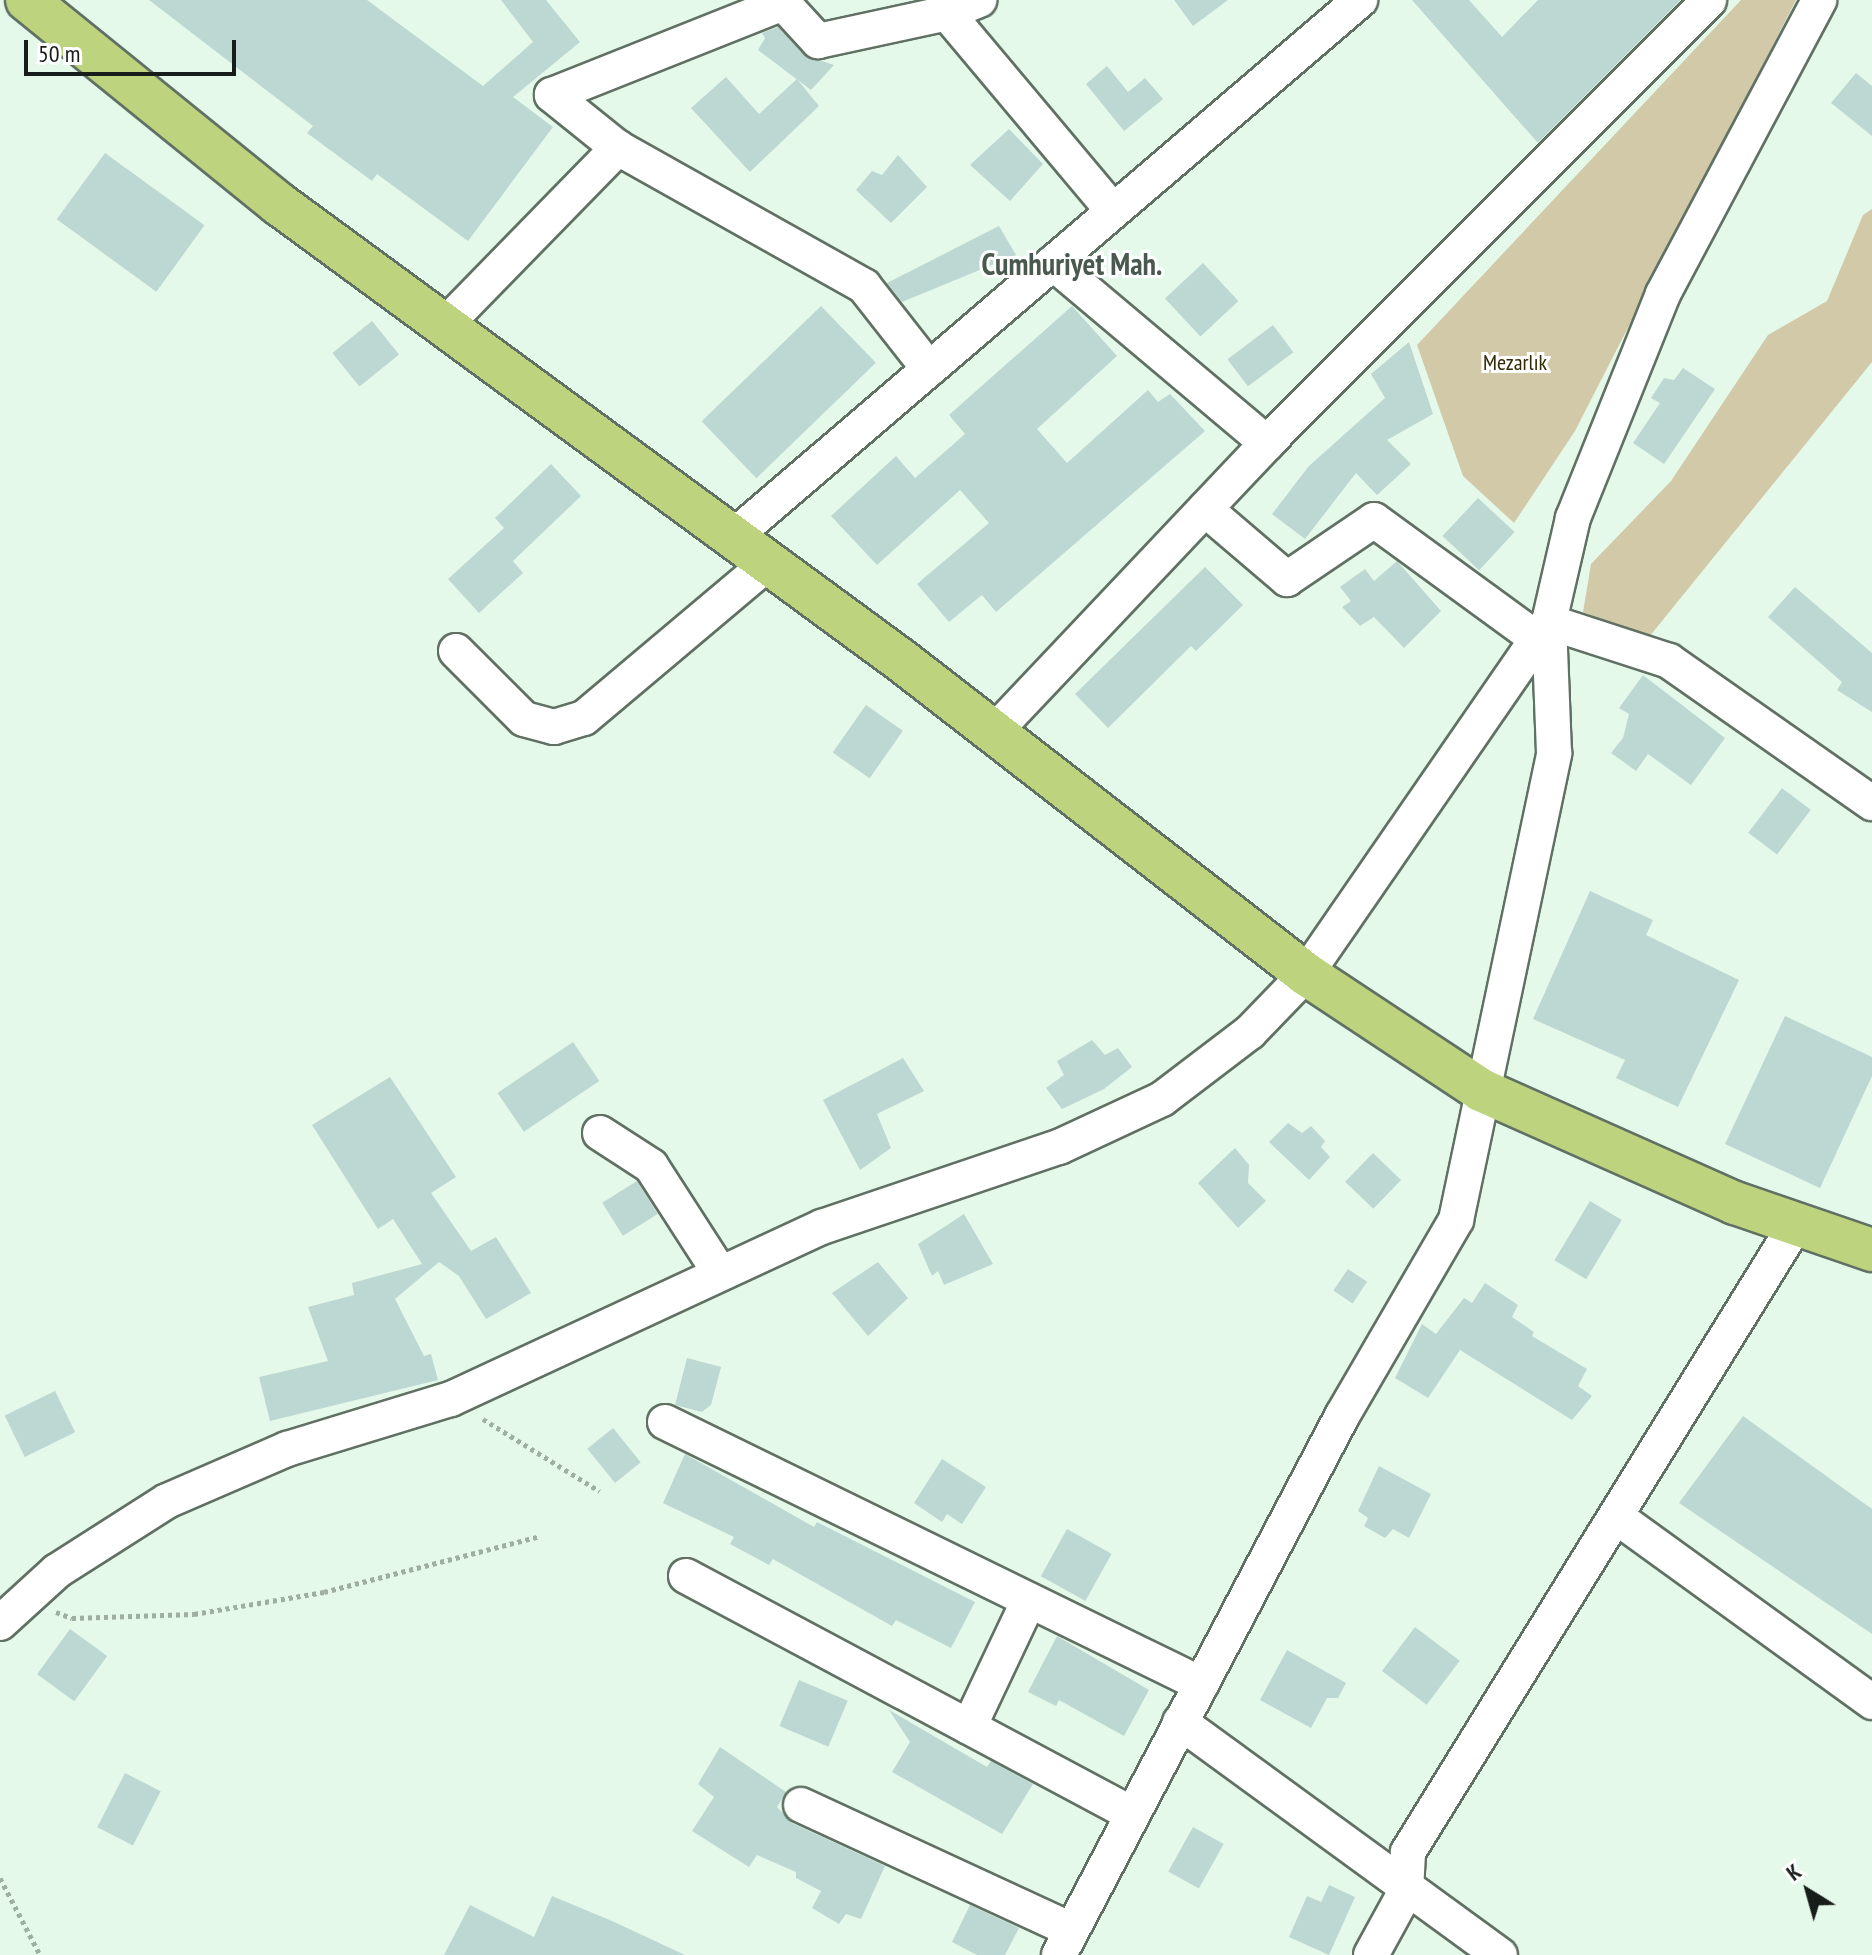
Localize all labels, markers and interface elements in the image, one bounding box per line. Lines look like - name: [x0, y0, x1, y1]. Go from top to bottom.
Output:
- scale bar: [28, 24, 240, 74]
- text: 50 m: [38, 38, 80, 69]
- district label: Cumhuriyet Mah.: [982, 246, 1162, 282]
- park label: Mezarlık: [1483, 350, 1547, 376]
- north arrow: [1768, 1851, 1848, 1931]
- text: K: [1781, 1857, 1807, 1886]

